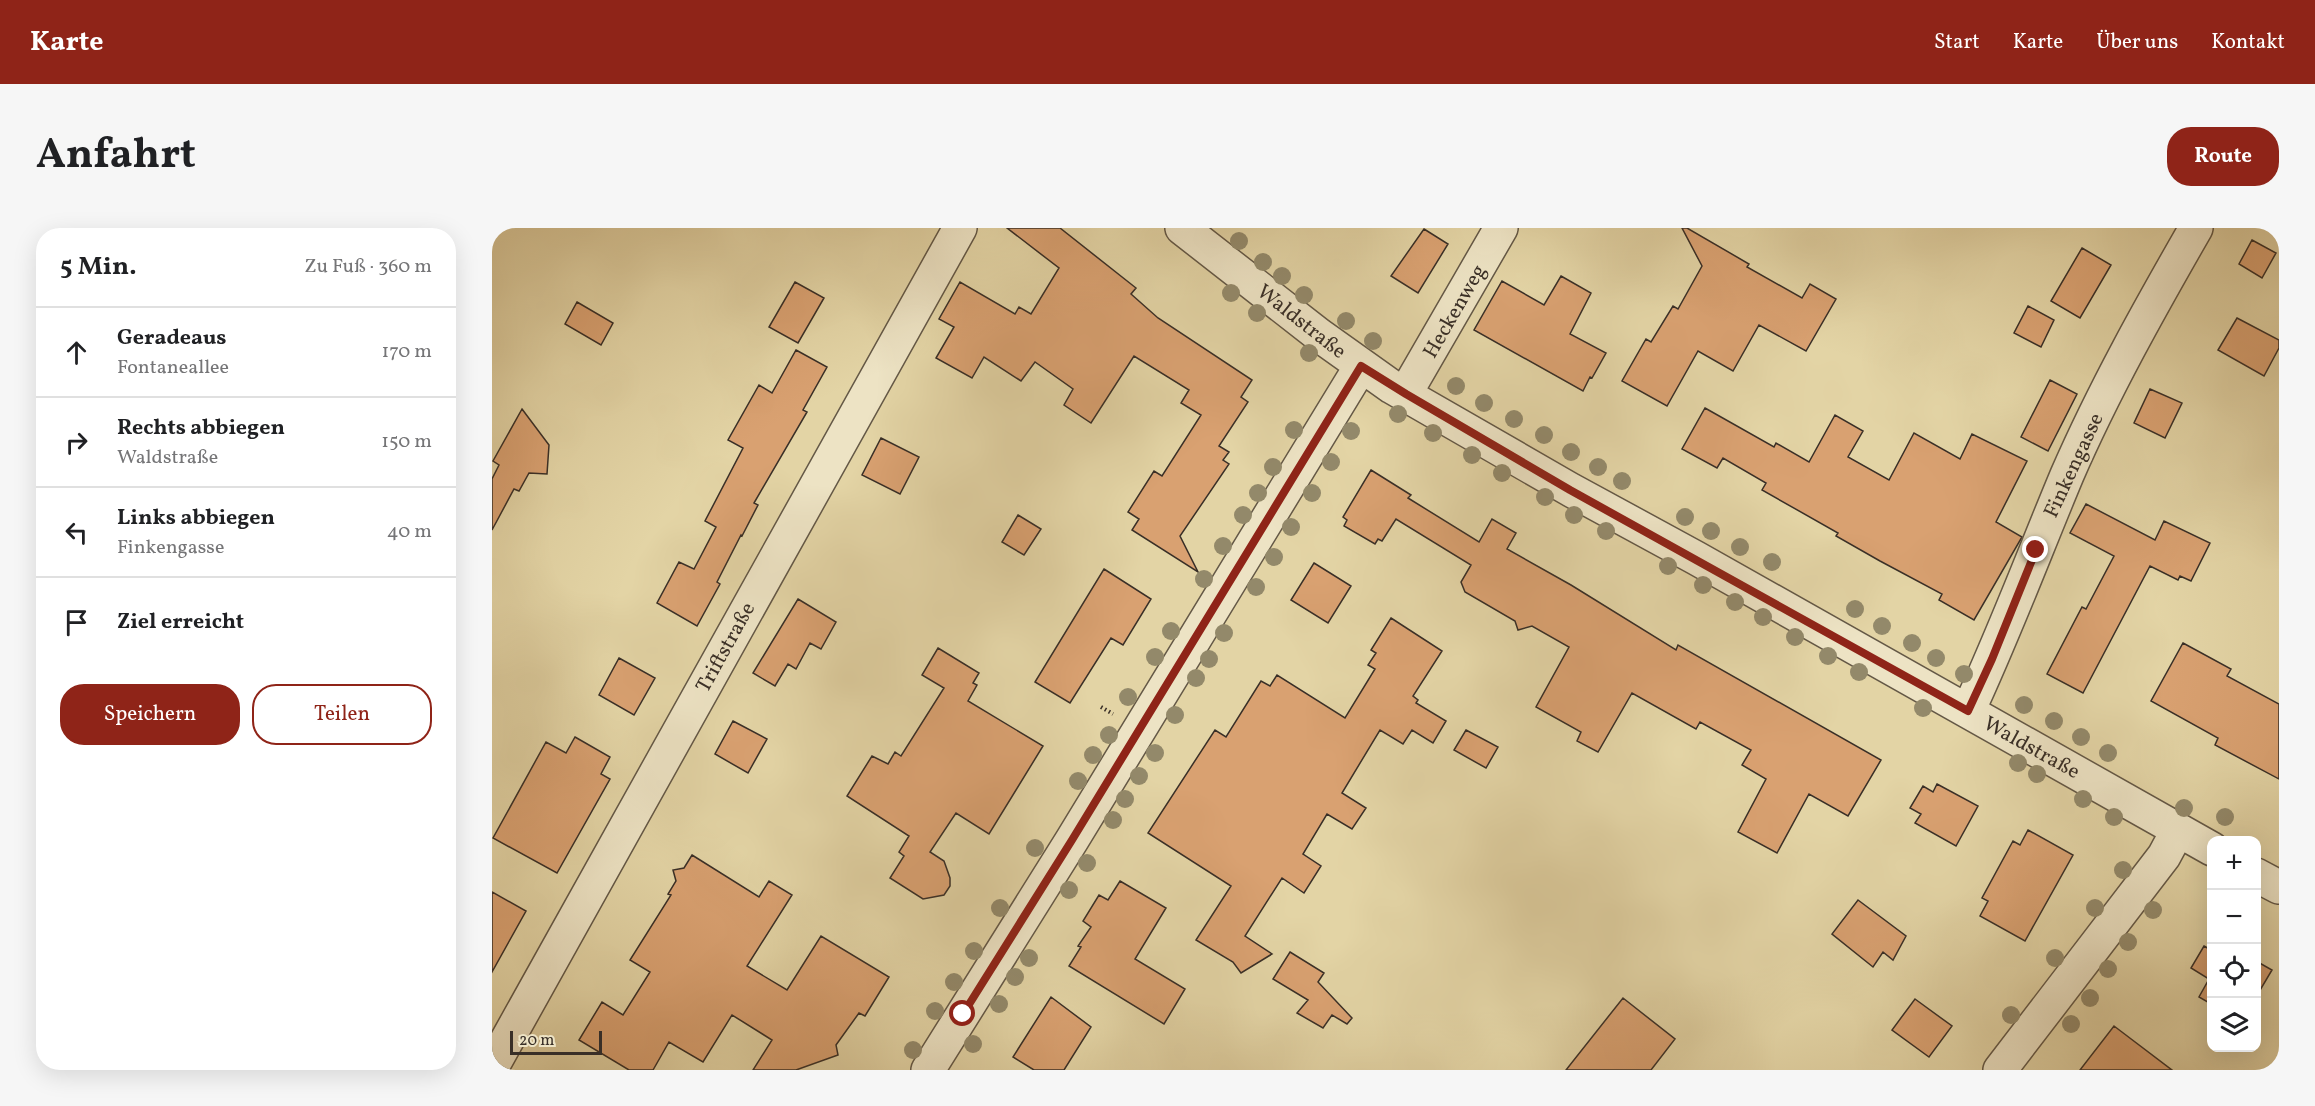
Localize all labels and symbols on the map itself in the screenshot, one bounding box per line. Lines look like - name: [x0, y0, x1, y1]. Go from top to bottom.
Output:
- street label: Heckenweg: [1417, 259, 1494, 364]
- street label: Waldstraße: [1250, 278, 1352, 366]
- street label: Finkengasse: [2037, 408, 2111, 523]
- route end: [2022, 536, 2048, 562]
- street label: Triftstraße: [690, 597, 763, 698]
- street label: Waldstraße: [1978, 710, 2085, 787]
- route start: [949, 1000, 975, 1026]
- scale bar: [510, 1028, 602, 1056]

